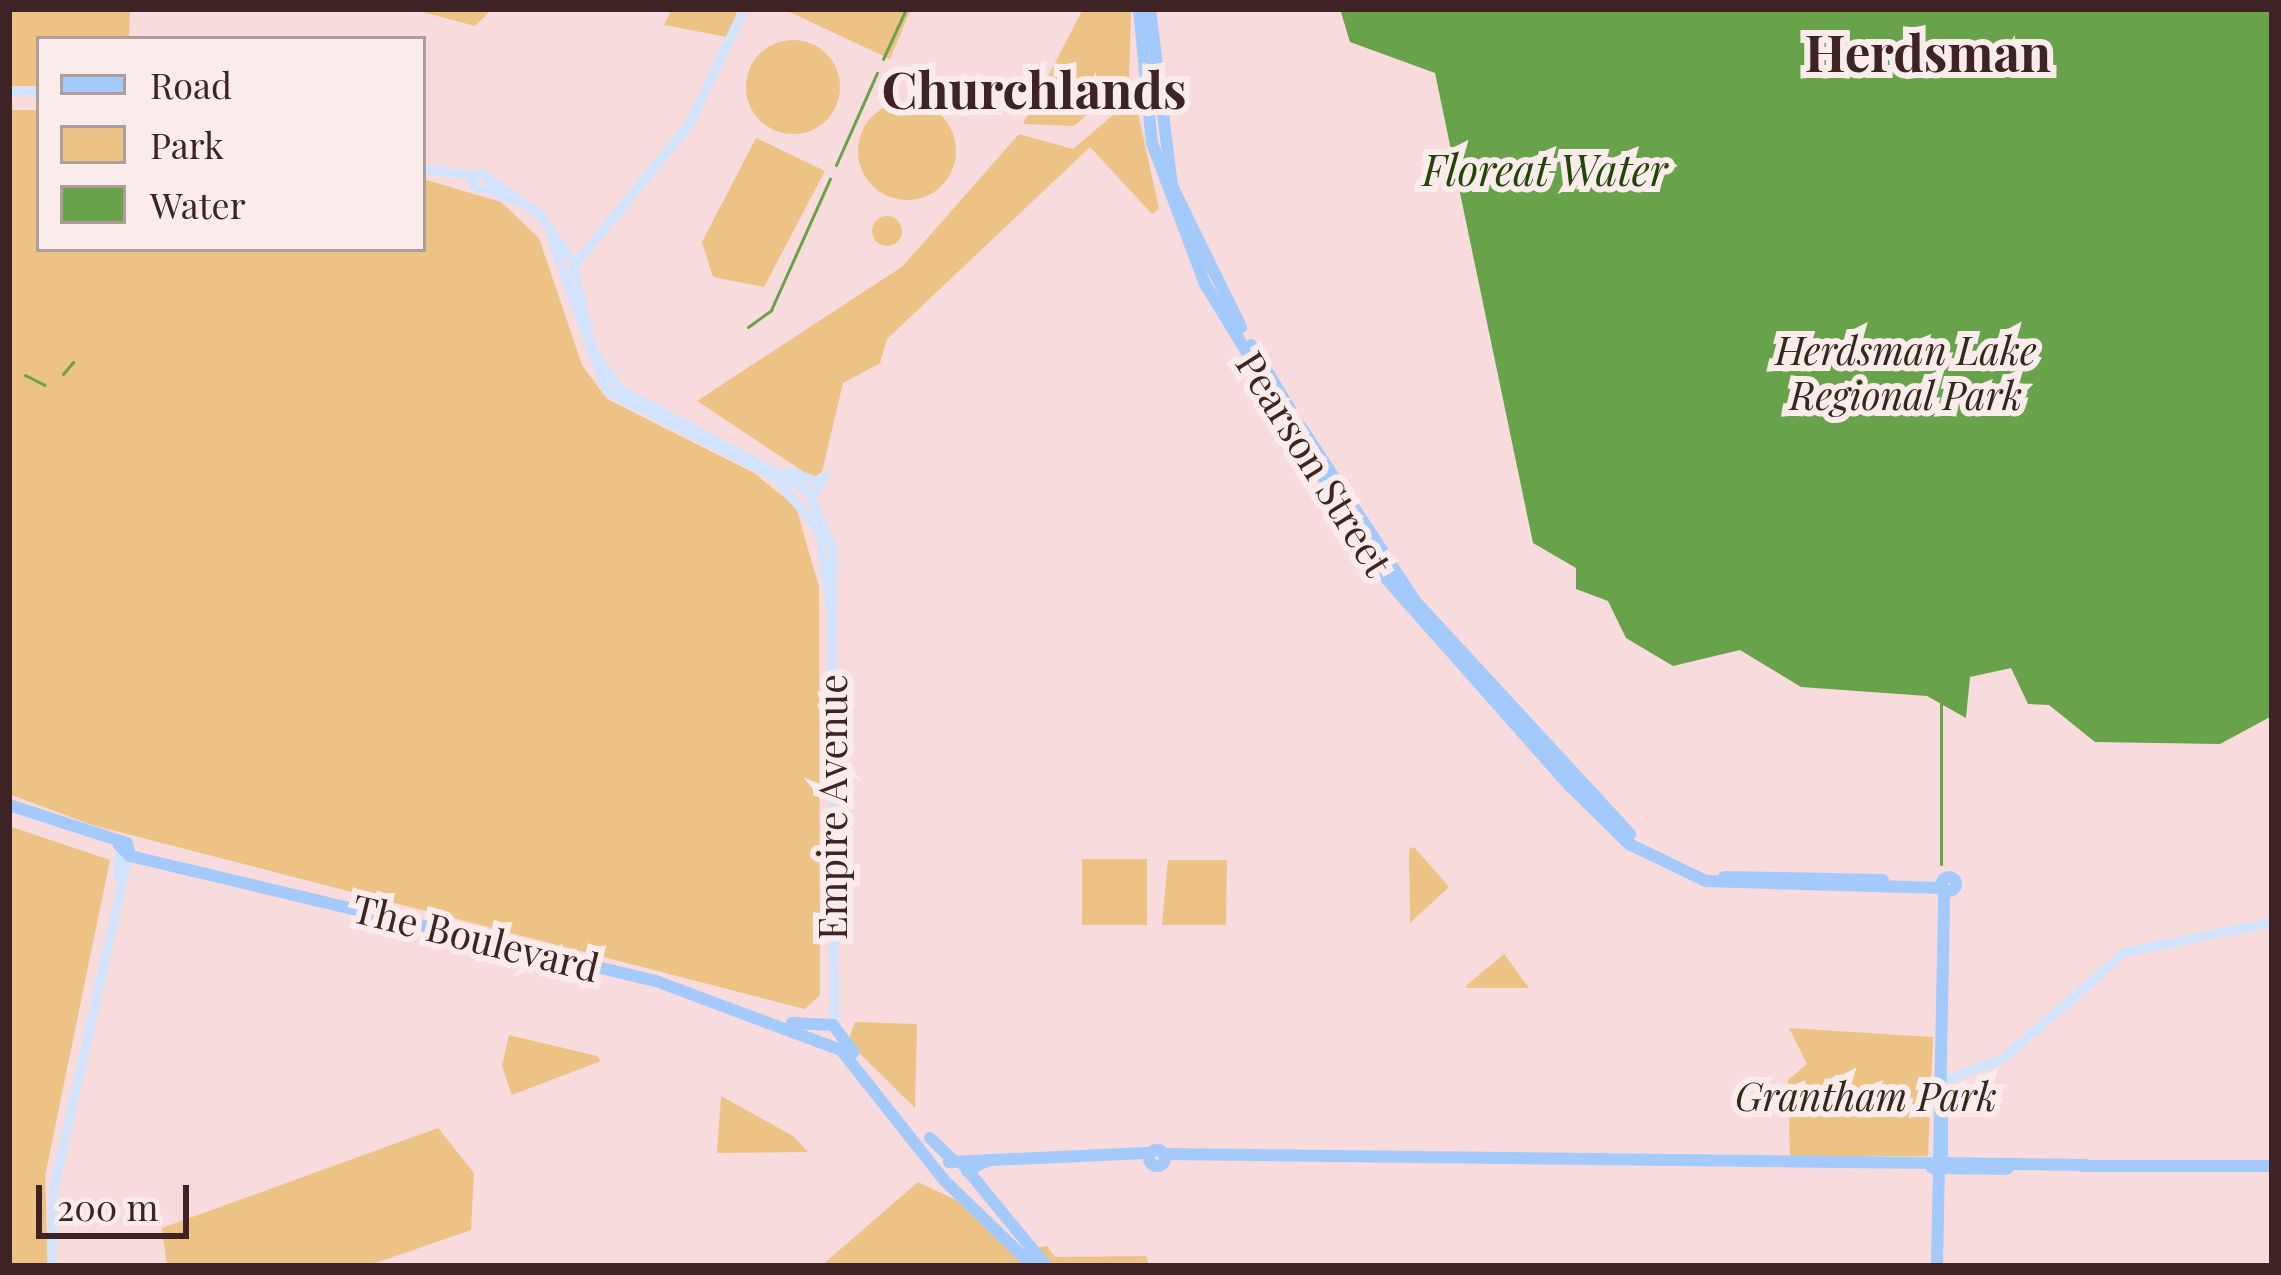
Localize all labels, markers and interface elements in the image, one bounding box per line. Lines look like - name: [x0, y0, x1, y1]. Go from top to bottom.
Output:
- district label: Herdsman: [1805, 20, 2051, 82]
- legend: [36, 36, 426, 252]
- district label: Churchlands: [882, 57, 1186, 119]
- text: Road: [150, 60, 232, 108]
- text: Park: [150, 120, 224, 168]
- water label: Floreat Water: [1422, 144, 1668, 194]
- text: Water: [150, 180, 246, 228]
- park label: Herdsman Lake Regional Park: [1775, 327, 2037, 418]
- street label: Pearson Street: [1227, 342, 1403, 584]
- street label: Empire Avenue: [808, 673, 854, 941]
- street label: The Boulevard: [348, 884, 604, 990]
- park label: Grantham Park: [1735, 1072, 1997, 1118]
- scale bar: [42, 1161, 195, 1235]
- text: 200 m: [57, 1182, 158, 1230]

